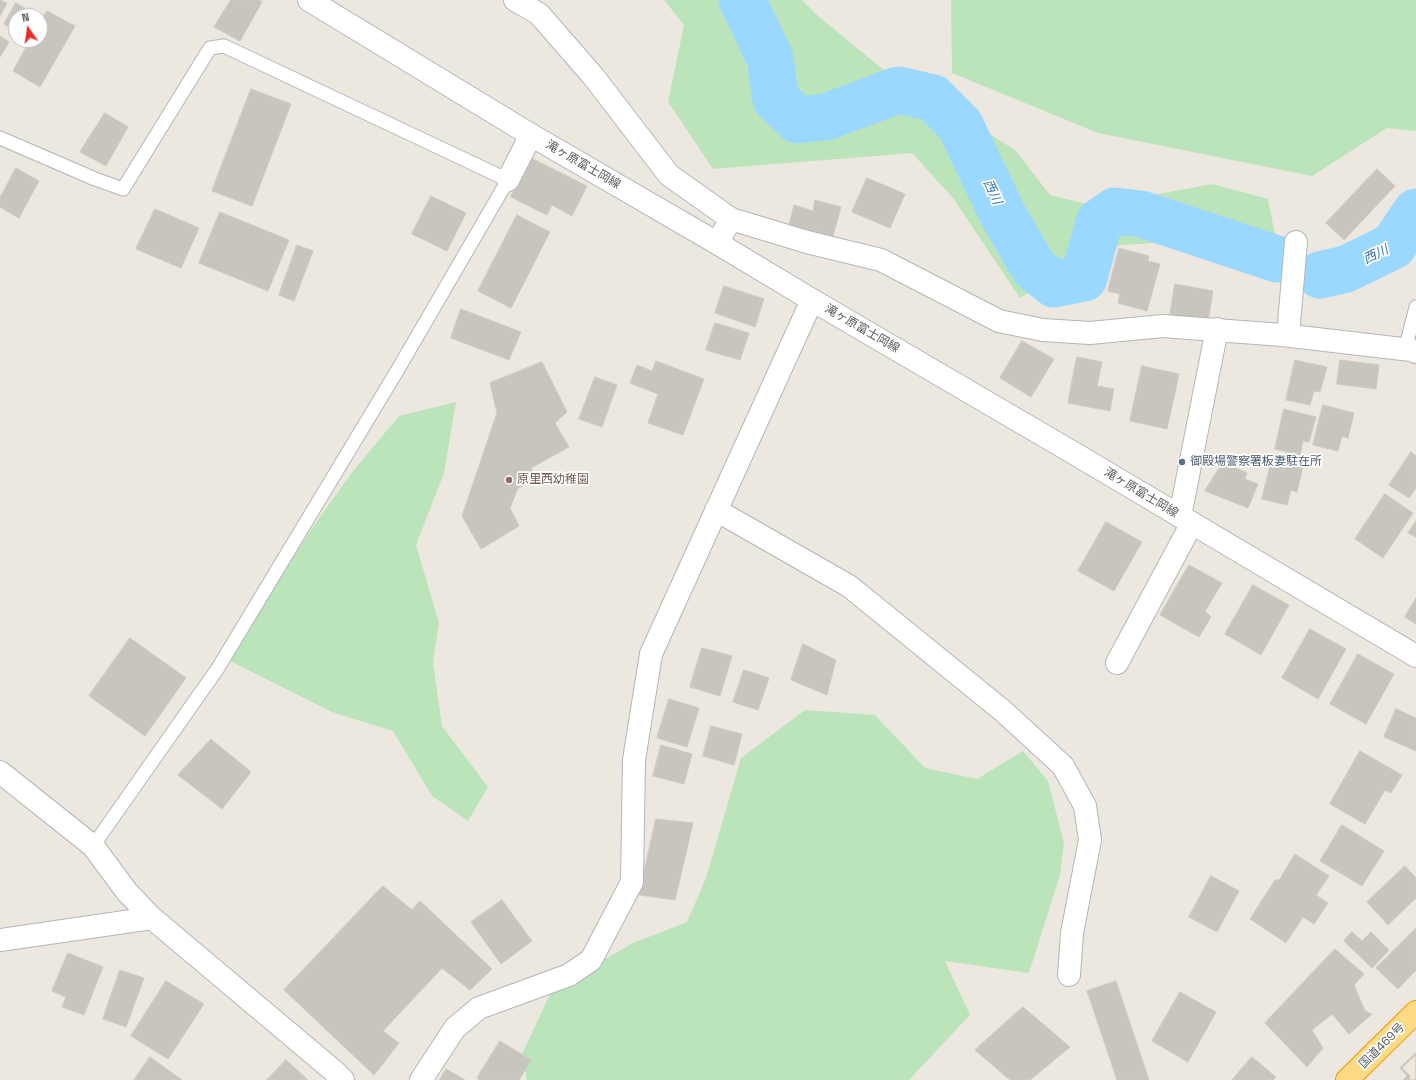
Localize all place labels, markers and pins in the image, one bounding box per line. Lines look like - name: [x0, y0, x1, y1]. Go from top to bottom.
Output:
- place label: 御殿場警察署板妻駐在所: [1190, 455, 1322, 469]
- marker: 御殿場警察署板妻駐在所: [1177, 457, 1187, 467]
- place label: 原里西幼稚園: [517, 473, 589, 487]
- marker: 原里西幼稚園: [504, 475, 514, 485]

